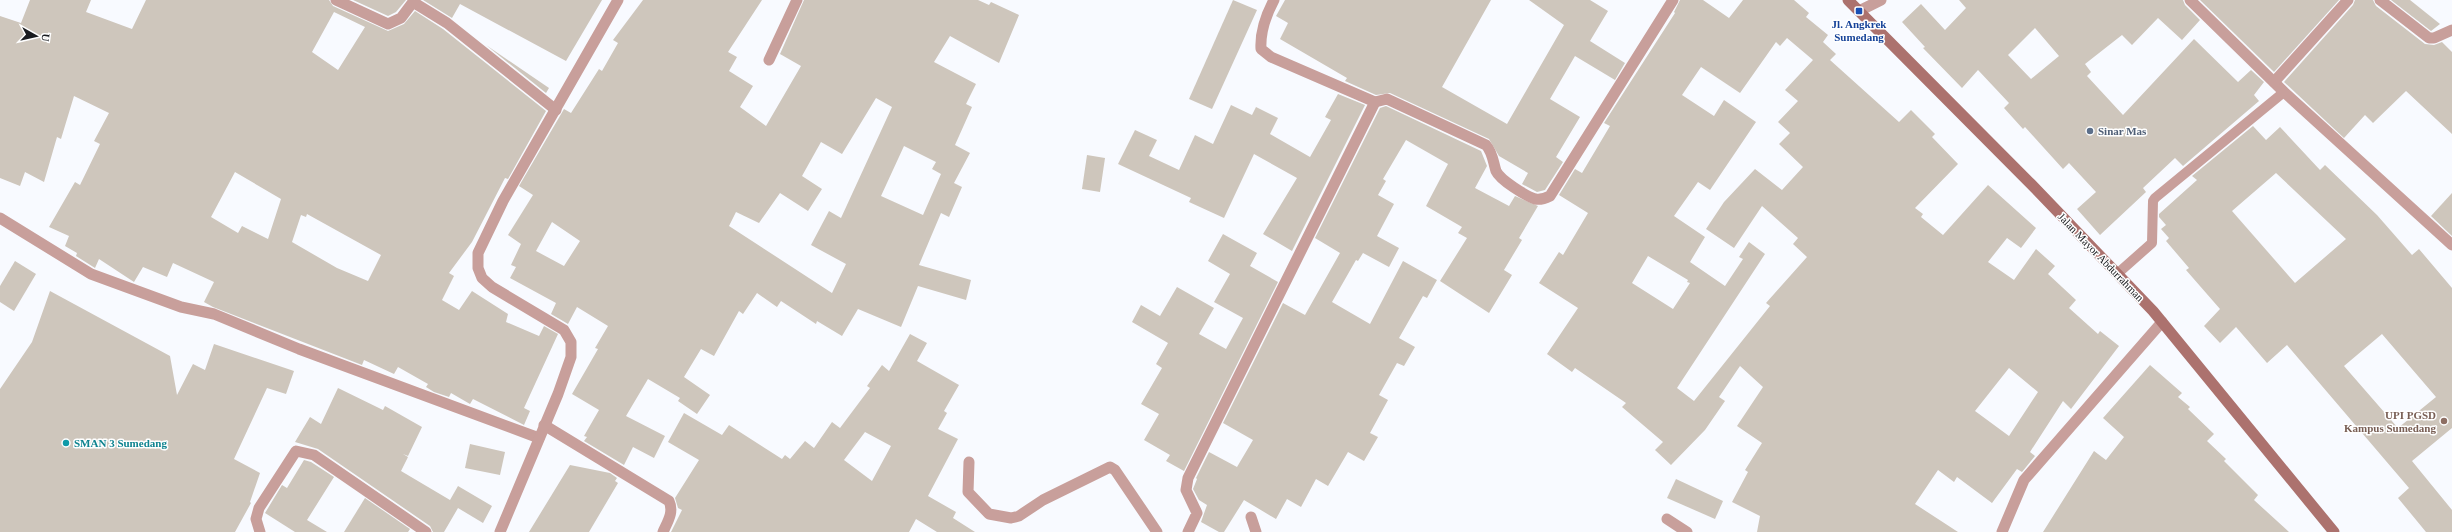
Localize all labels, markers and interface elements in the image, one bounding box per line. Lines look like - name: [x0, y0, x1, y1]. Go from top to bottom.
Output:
- marker: Jl. Angkrek Sumedang: [1854, 6, 1864, 16]
- north arrow: [16, 16, 56, 56]
- place label: Jl. Angkrek Sumedang: [1832, 18, 1887, 43]
- text: U: [39, 33, 52, 42]
- place label: Sinar Mas: [2098, 125, 2147, 137]
- marker: Sinar Mas: [2085, 126, 2095, 136]
- street label: Jalan Mayor Abdurrahman: [2056, 210, 2147, 304]
- place label: UPI PGSD Kampus Sumedang: [2344, 409, 2436, 434]
- marker: UPI PGSD Kampus Sumedang: [2439, 416, 2449, 426]
- place label: SMAN 3 Sumedang: [74, 437, 167, 449]
- marker: SMAN 3 Sumedang: [61, 438, 71, 448]

